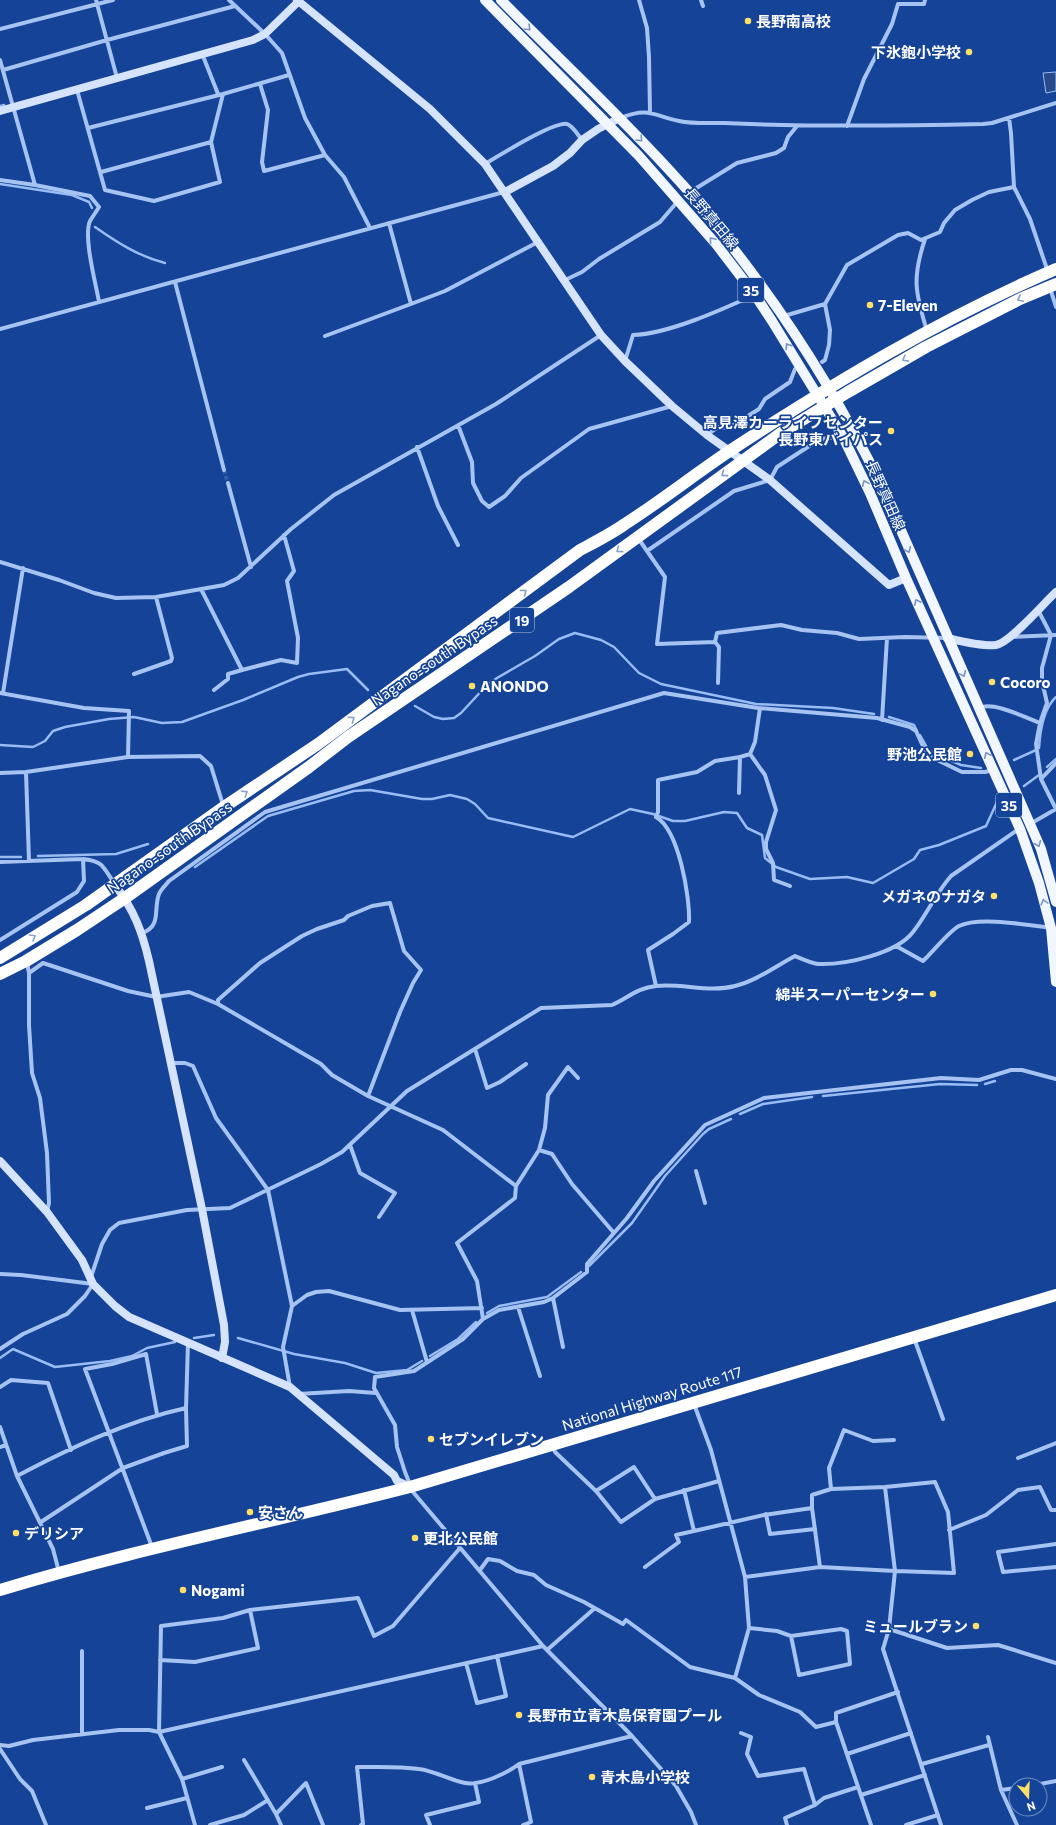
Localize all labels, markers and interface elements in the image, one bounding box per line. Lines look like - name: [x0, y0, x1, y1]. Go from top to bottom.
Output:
- place label: 長野南高校: [756, 12, 831, 30]
- marker: 長野南高校: [743, 16, 753, 26]
- one-way arrow: [523, 23, 531, 31]
- place label: 下氷鉋小学校: [871, 43, 961, 61]
- marker: 下氷鉋小学校: [964, 47, 974, 57]
- one-way arrow: [635, 134, 643, 142]
- street label: 長野真田線: [681, 183, 743, 253]
- one-way arrow: [710, 237, 717, 244]
- road number: 35: [738, 278, 764, 302]
- one-way arrow: [1017, 294, 1025, 302]
- place label: 7-Eleven: [878, 296, 938, 314]
- marker: 7-Eleven: [865, 300, 875, 310]
- one-way arrow: [785, 343, 792, 350]
- one-way arrow: [902, 355, 909, 362]
- place label: 高見澤カーライフセンター 長野東バイパス: [703, 413, 883, 448]
- marker: 高見澤カーライフセンター 長野東バイパス: [886, 426, 896, 436]
- street label: 長野真田線: [863, 457, 909, 533]
- one-way arrow: [722, 469, 729, 476]
- one-way arrow: [862, 480, 870, 487]
- one-way arrow: [616, 545, 623, 552]
- one-way arrow: [904, 547, 912, 554]
- one-way arrow: [519, 590, 526, 597]
- one-way arrow: [914, 599, 922, 607]
- road number: 19: [510, 608, 534, 632]
- street label: Nagano-south Bypass: [367, 611, 501, 709]
- one-way arrow: [958, 669, 966, 677]
- place label: Cocoro: [1000, 673, 1050, 691]
- place label: ANONDO: [480, 677, 549, 695]
- marker: Cocoro: [987, 677, 997, 687]
- marker: ANONDO: [467, 681, 477, 691]
- one-way arrow: [347, 717, 354, 724]
- place label: 野池公民館: [887, 745, 962, 763]
- marker: 野池公民館: [965, 749, 975, 759]
- one-way arrow: [983, 752, 991, 759]
- one-way arrow: [240, 791, 247, 798]
- road number: 35: [996, 793, 1022, 817]
- street label: Nagano-south Bypass: [103, 797, 235, 897]
- one-way arrow: [1034, 840, 1042, 847]
- place label: メガネのナガタ: [881, 887, 986, 905]
- marker: メガネのナガタ: [989, 891, 999, 901]
- one-way arrow: [1040, 899, 1049, 906]
- one-way arrow: [29, 935, 36, 942]
- place label: 綿半スーパーセンター: [775, 985, 925, 1003]
- marker: 綿半スーパーセンター: [928, 989, 938, 999]
- street label: National Highway Route 117: [560, 1362, 744, 1434]
- place label: セブンイレブン: [439, 1430, 544, 1448]
- marker: セブンイレブン: [426, 1434, 436, 1444]
- place label: 安さん: [258, 1503, 303, 1521]
- marker: 安さん: [245, 1507, 255, 1517]
- place label: デリシア: [24, 1524, 84, 1542]
- marker: デリシア: [11, 1528, 21, 1538]
- place label: 更北公民館: [423, 1529, 498, 1547]
- marker: 更北公民館: [410, 1533, 420, 1543]
- place label: Nogami: [191, 1581, 245, 1599]
- marker: Nogami: [178, 1585, 188, 1595]
- place label: ミュールブラン: [863, 1617, 968, 1635]
- marker: ミュールブラン: [971, 1621, 981, 1631]
- place label: 長野市立青木島保育園プール: [527, 1706, 722, 1724]
- marker: 長野市立青木島保育園プール: [514, 1710, 524, 1720]
- place label: 青木島小学校: [600, 1768, 690, 1786]
- marker: 青木島小学校: [587, 1772, 597, 1782]
- north arrow: [1008, 1777, 1048, 1817]
- text: N: [1025, 1799, 1037, 1814]

